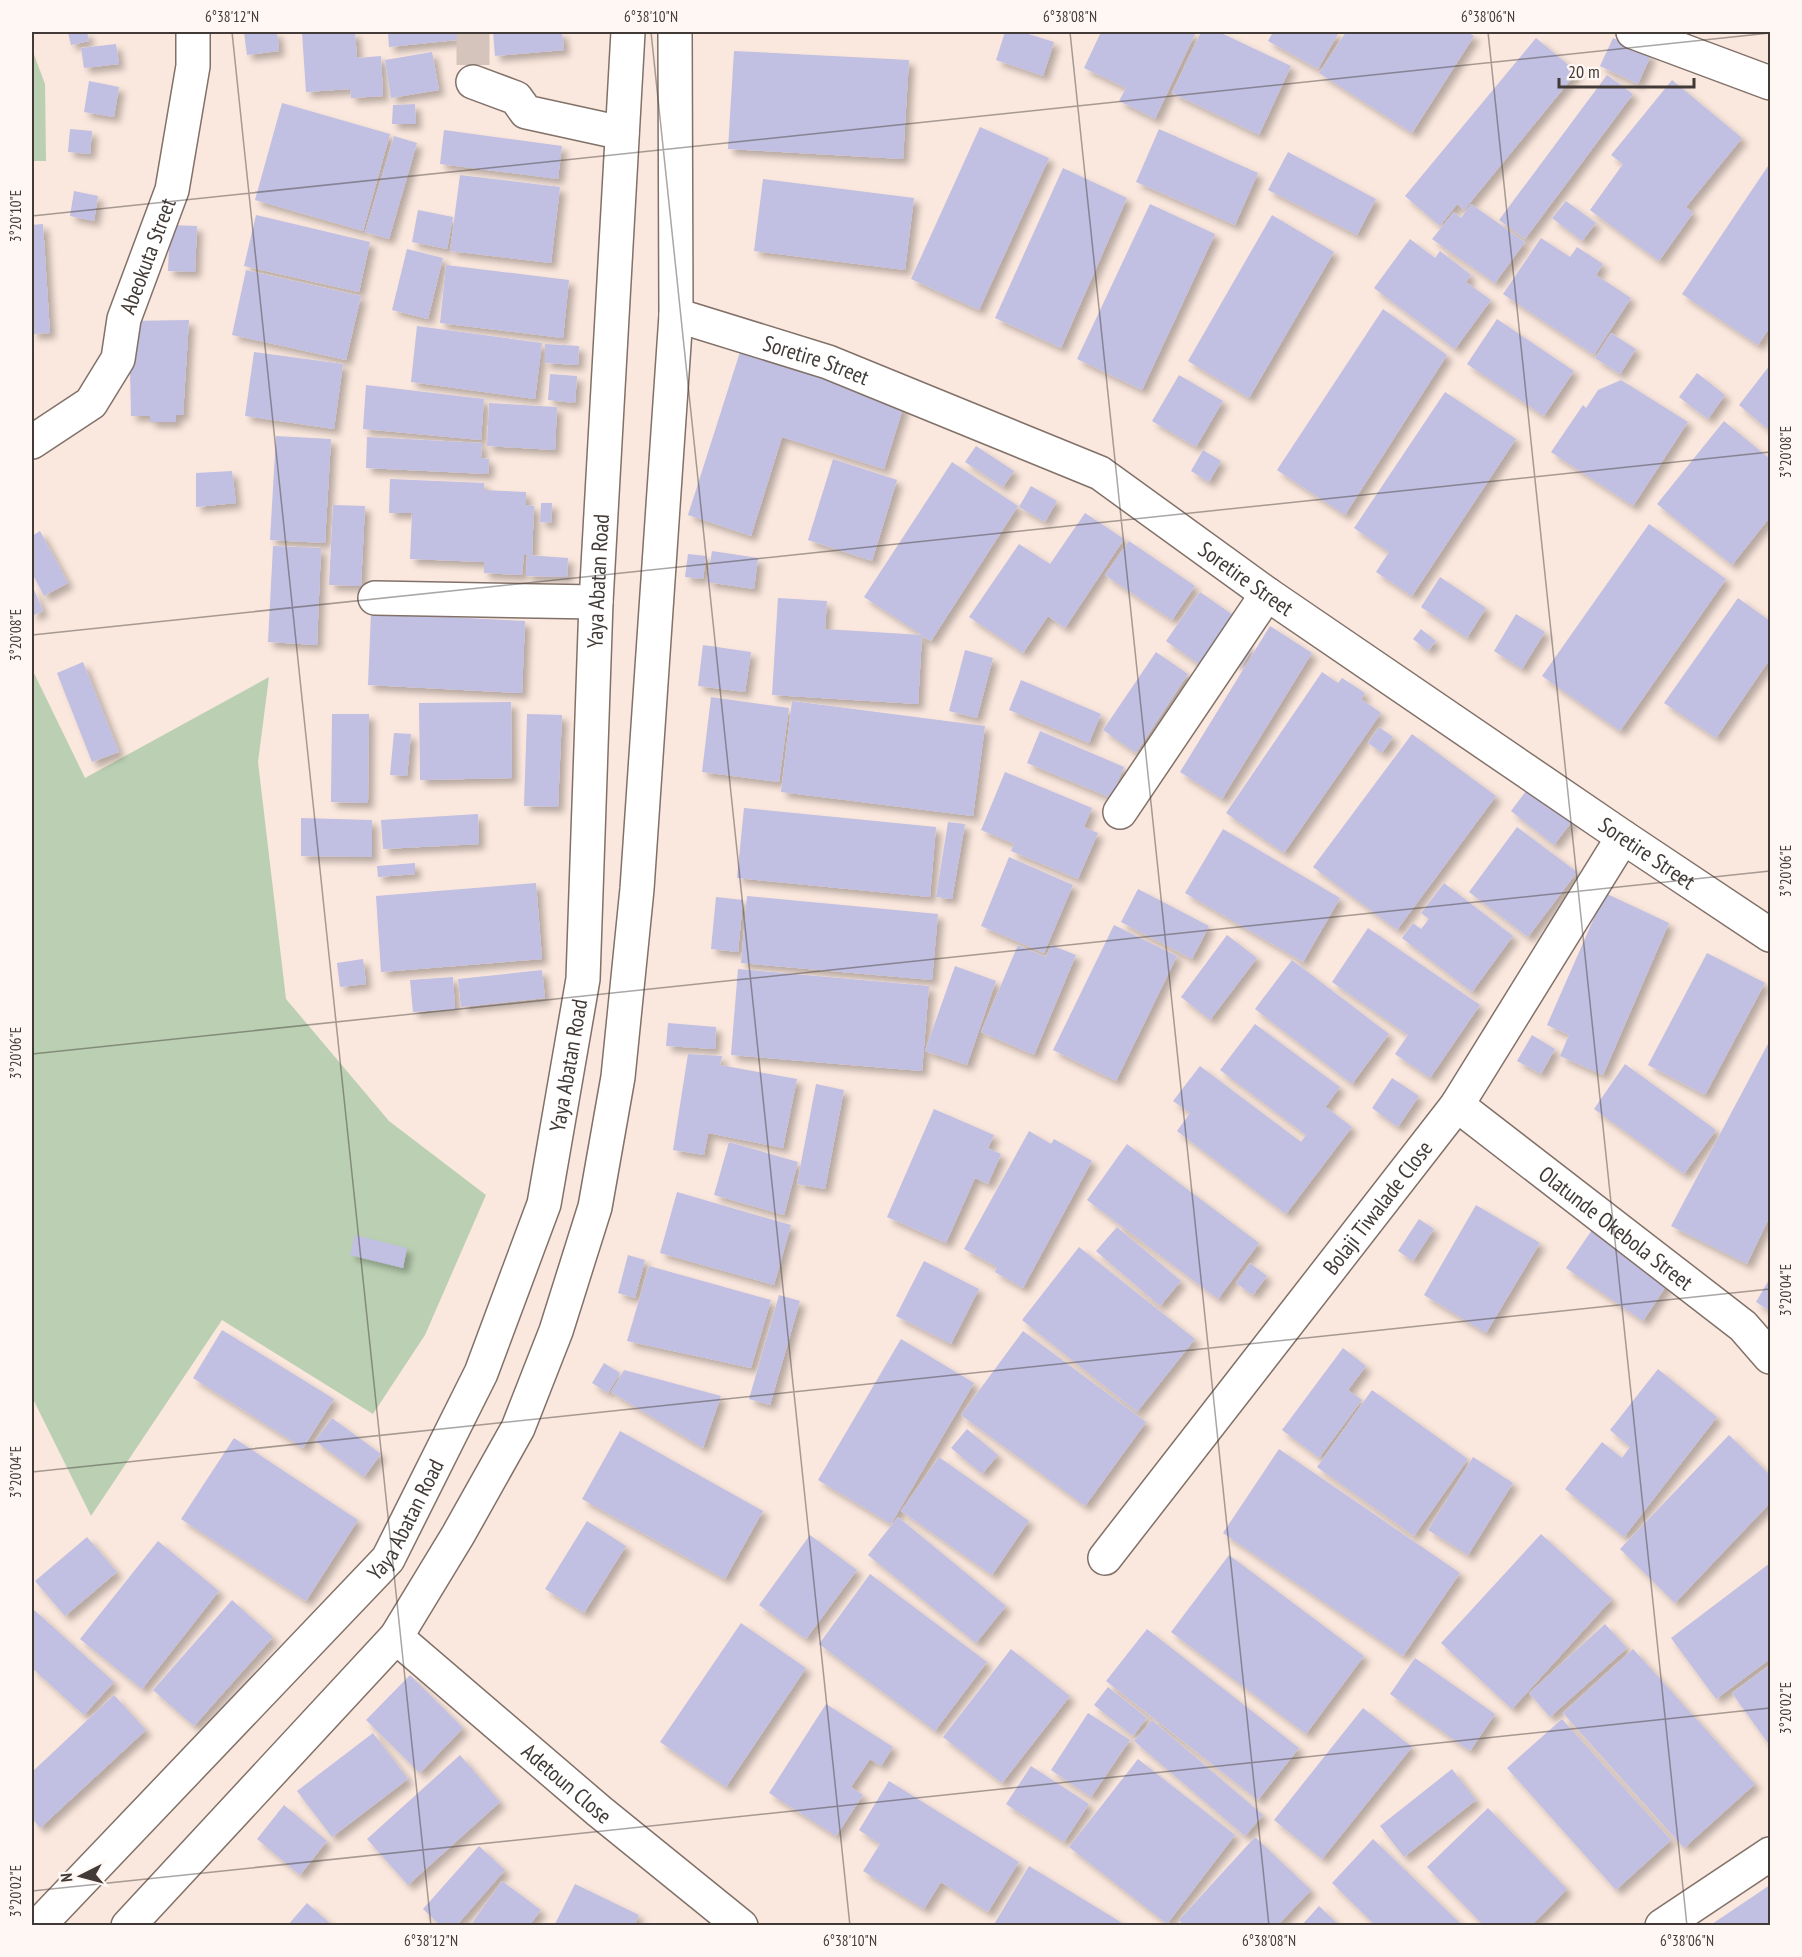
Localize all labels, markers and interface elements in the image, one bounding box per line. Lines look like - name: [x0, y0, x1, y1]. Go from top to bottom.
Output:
- text: 6°38'12"N: [205, 7, 259, 26]
- text: 6°38'10"N: [624, 7, 678, 26]
- text: 6°38'08"N: [1043, 7, 1097, 26]
- text: 6°38'06"N: [1461, 7, 1515, 26]
- scale bar: [1559, 51, 1694, 89]
- text: 20 m: [1568, 60, 1600, 83]
- text: 3°20'10"E: [6, 190, 25, 242]
- street label: Abeokuta Street: [113, 194, 182, 318]
- street label: Soretire Street: [760, 329, 873, 391]
- text: 3°20'08"E: [1776, 426, 1795, 478]
- street label: Yaya Abatan Road: [580, 513, 615, 649]
- street label: Soretire Street: [1193, 535, 1299, 622]
- text: 3°20'08"E: [6, 609, 25, 661]
- street label: Soretire Street: [1593, 811, 1701, 895]
- text: 3°20'06"E: [1776, 845, 1795, 897]
- street label: Yaya Abatan Road: [543, 997, 593, 1134]
- text: 3°20'06"E: [6, 1027, 25, 1079]
- street label: Bolaji Tiwalade Close: [1317, 1135, 1438, 1280]
- street label: Olatunde Okebola Street: [1533, 1160, 1699, 1296]
- text: 3°20'04"E: [1776, 1264, 1795, 1316]
- text: 3°20'04"E: [6, 1446, 25, 1498]
- street label: Yaya Abatan Road: [361, 1454, 450, 1586]
- text: 3°20'02"E: [1776, 1682, 1795, 1734]
- street label: Adetoun Close: [516, 1737, 617, 1830]
- north arrow: [51, 1846, 111, 1906]
- text: 3°20'02"E: [6, 1865, 25, 1917]
- text: N: [56, 1872, 76, 1883]
- text: 6°38'12"N: [404, 1931, 458, 1950]
- text: 6°38'10"N: [823, 1931, 877, 1950]
- text: 6°38'08"N: [1242, 1931, 1296, 1950]
- text: 6°38'06"N: [1660, 1931, 1714, 1950]

